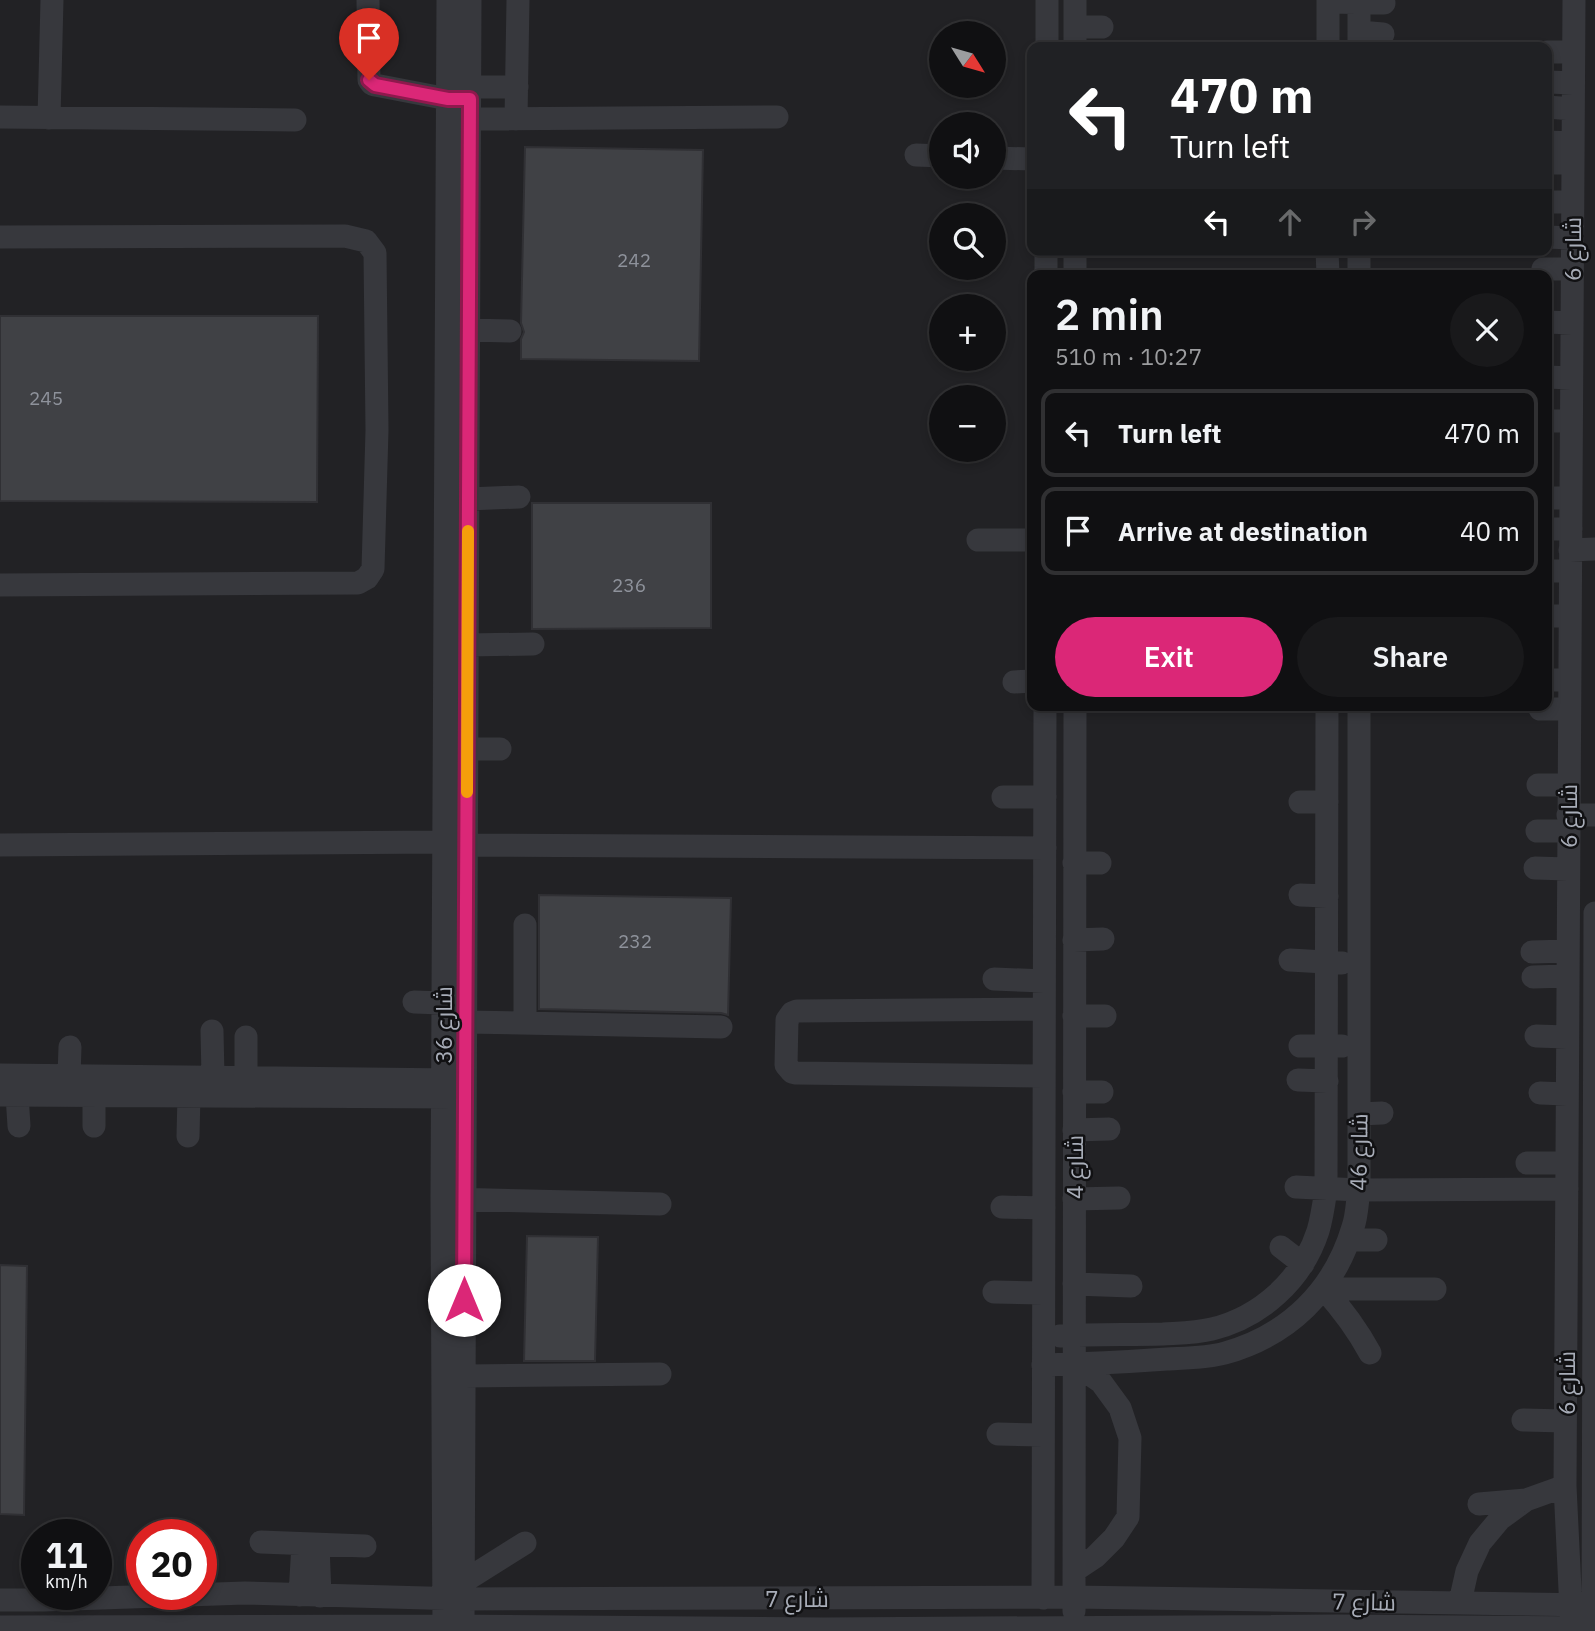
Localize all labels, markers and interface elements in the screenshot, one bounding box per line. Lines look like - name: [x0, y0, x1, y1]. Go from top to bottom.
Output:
- pin: [339, 8, 399, 80]
- icon: arrive: [350, 19, 388, 57]
- north arrow: [929, 21, 1006, 98]
- map controls: [929, 21, 1006, 462]
- text: 470 m: [1170, 63, 1314, 126]
- icon: left: [1055, 70, 1146, 161]
- button: sound: [929, 112, 1006, 189]
- text: Turn left: [1170, 125, 1290, 167]
- button: search: [929, 203, 1006, 280]
- icon: left: [1198, 203, 1236, 241]
- icon: ahead: [1271, 203, 1309, 241]
- icon: right: [1344, 203, 1382, 241]
- street label: شارع 6: [1557, 217, 1589, 281]
- house number: 242: [617, 248, 651, 272]
- text: 2 min: [1055, 287, 1164, 342]
- button: close: [1450, 293, 1524, 367]
- button: +: [929, 294, 1006, 371]
- text: 510 m · 10:27: [1055, 341, 1202, 371]
- button: −: [929, 385, 1006, 462]
- house number: 245: [29, 386, 63, 410]
- icon: left: [1059, 414, 1097, 452]
- text: Turn left: [1118, 416, 1221, 450]
- text: 470 m: [1444, 416, 1520, 450]
- icon: arrive: [1059, 512, 1097, 550]
- text: Arrive at destination: [1118, 514, 1368, 548]
- text: 40 m: [1460, 514, 1520, 548]
- house number: 236: [612, 573, 646, 597]
- button: Exit: [1055, 617, 1283, 697]
- button: Share: [1297, 617, 1524, 697]
- street label: شارع 6: [1553, 784, 1585, 848]
- house number: 232: [618, 929, 652, 953]
- street label: شارع 36: [428, 986, 460, 1064]
- street label: شارع 46: [1342, 1113, 1376, 1191]
- street label: شارع 4: [1059, 1135, 1091, 1199]
- position arrow: [427, 1263, 501, 1337]
- street label: شارع 6: [1551, 1351, 1583, 1415]
- speed limit sign: 20: [126, 1519, 217, 1610]
- text: 11: [45, 1532, 88, 1578]
- text: km/h: [45, 1570, 88, 1593]
- street label: شارع 7: [765, 1583, 829, 1615]
- street label: شارع 7: [1332, 1585, 1396, 1619]

